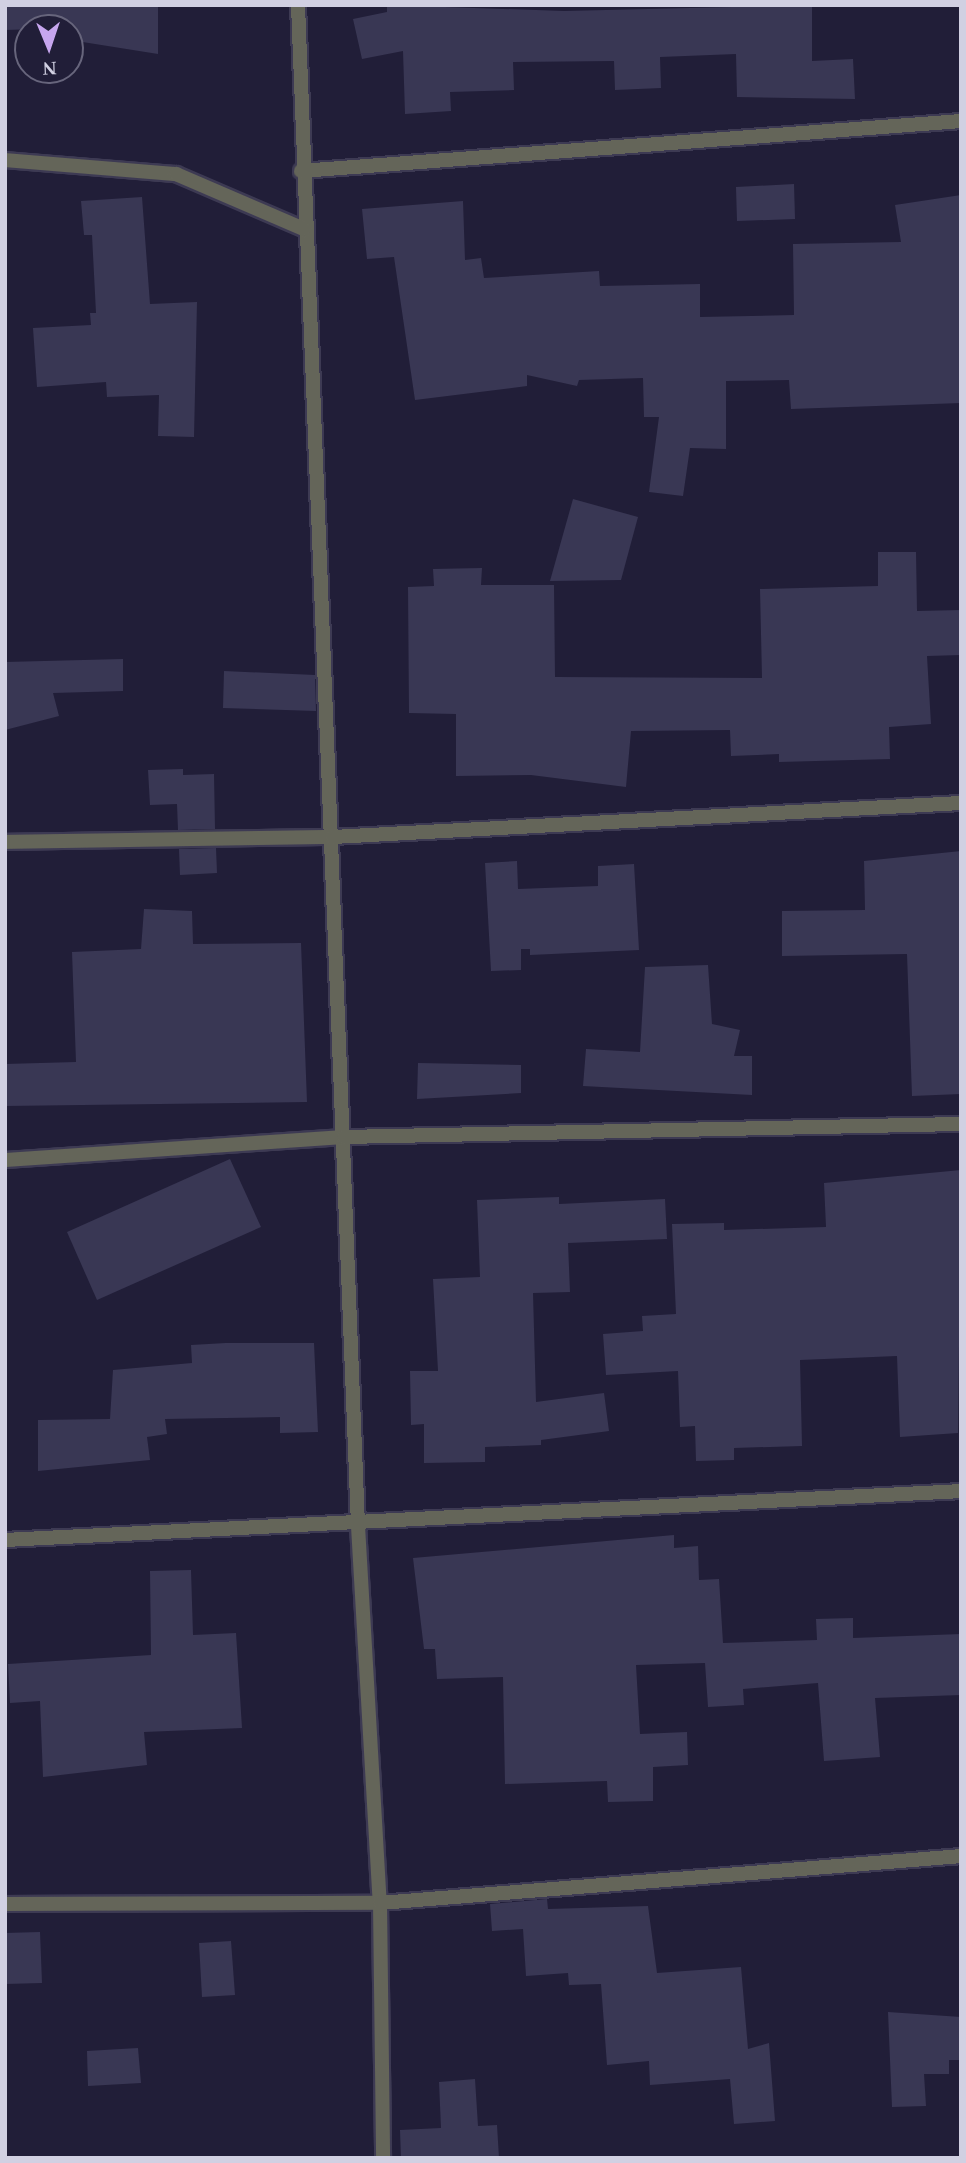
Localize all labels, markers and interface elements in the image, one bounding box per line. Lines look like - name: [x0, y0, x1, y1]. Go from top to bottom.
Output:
- north arrow: [14, 14, 84, 84]
- text: N: [42, 58, 57, 79]

